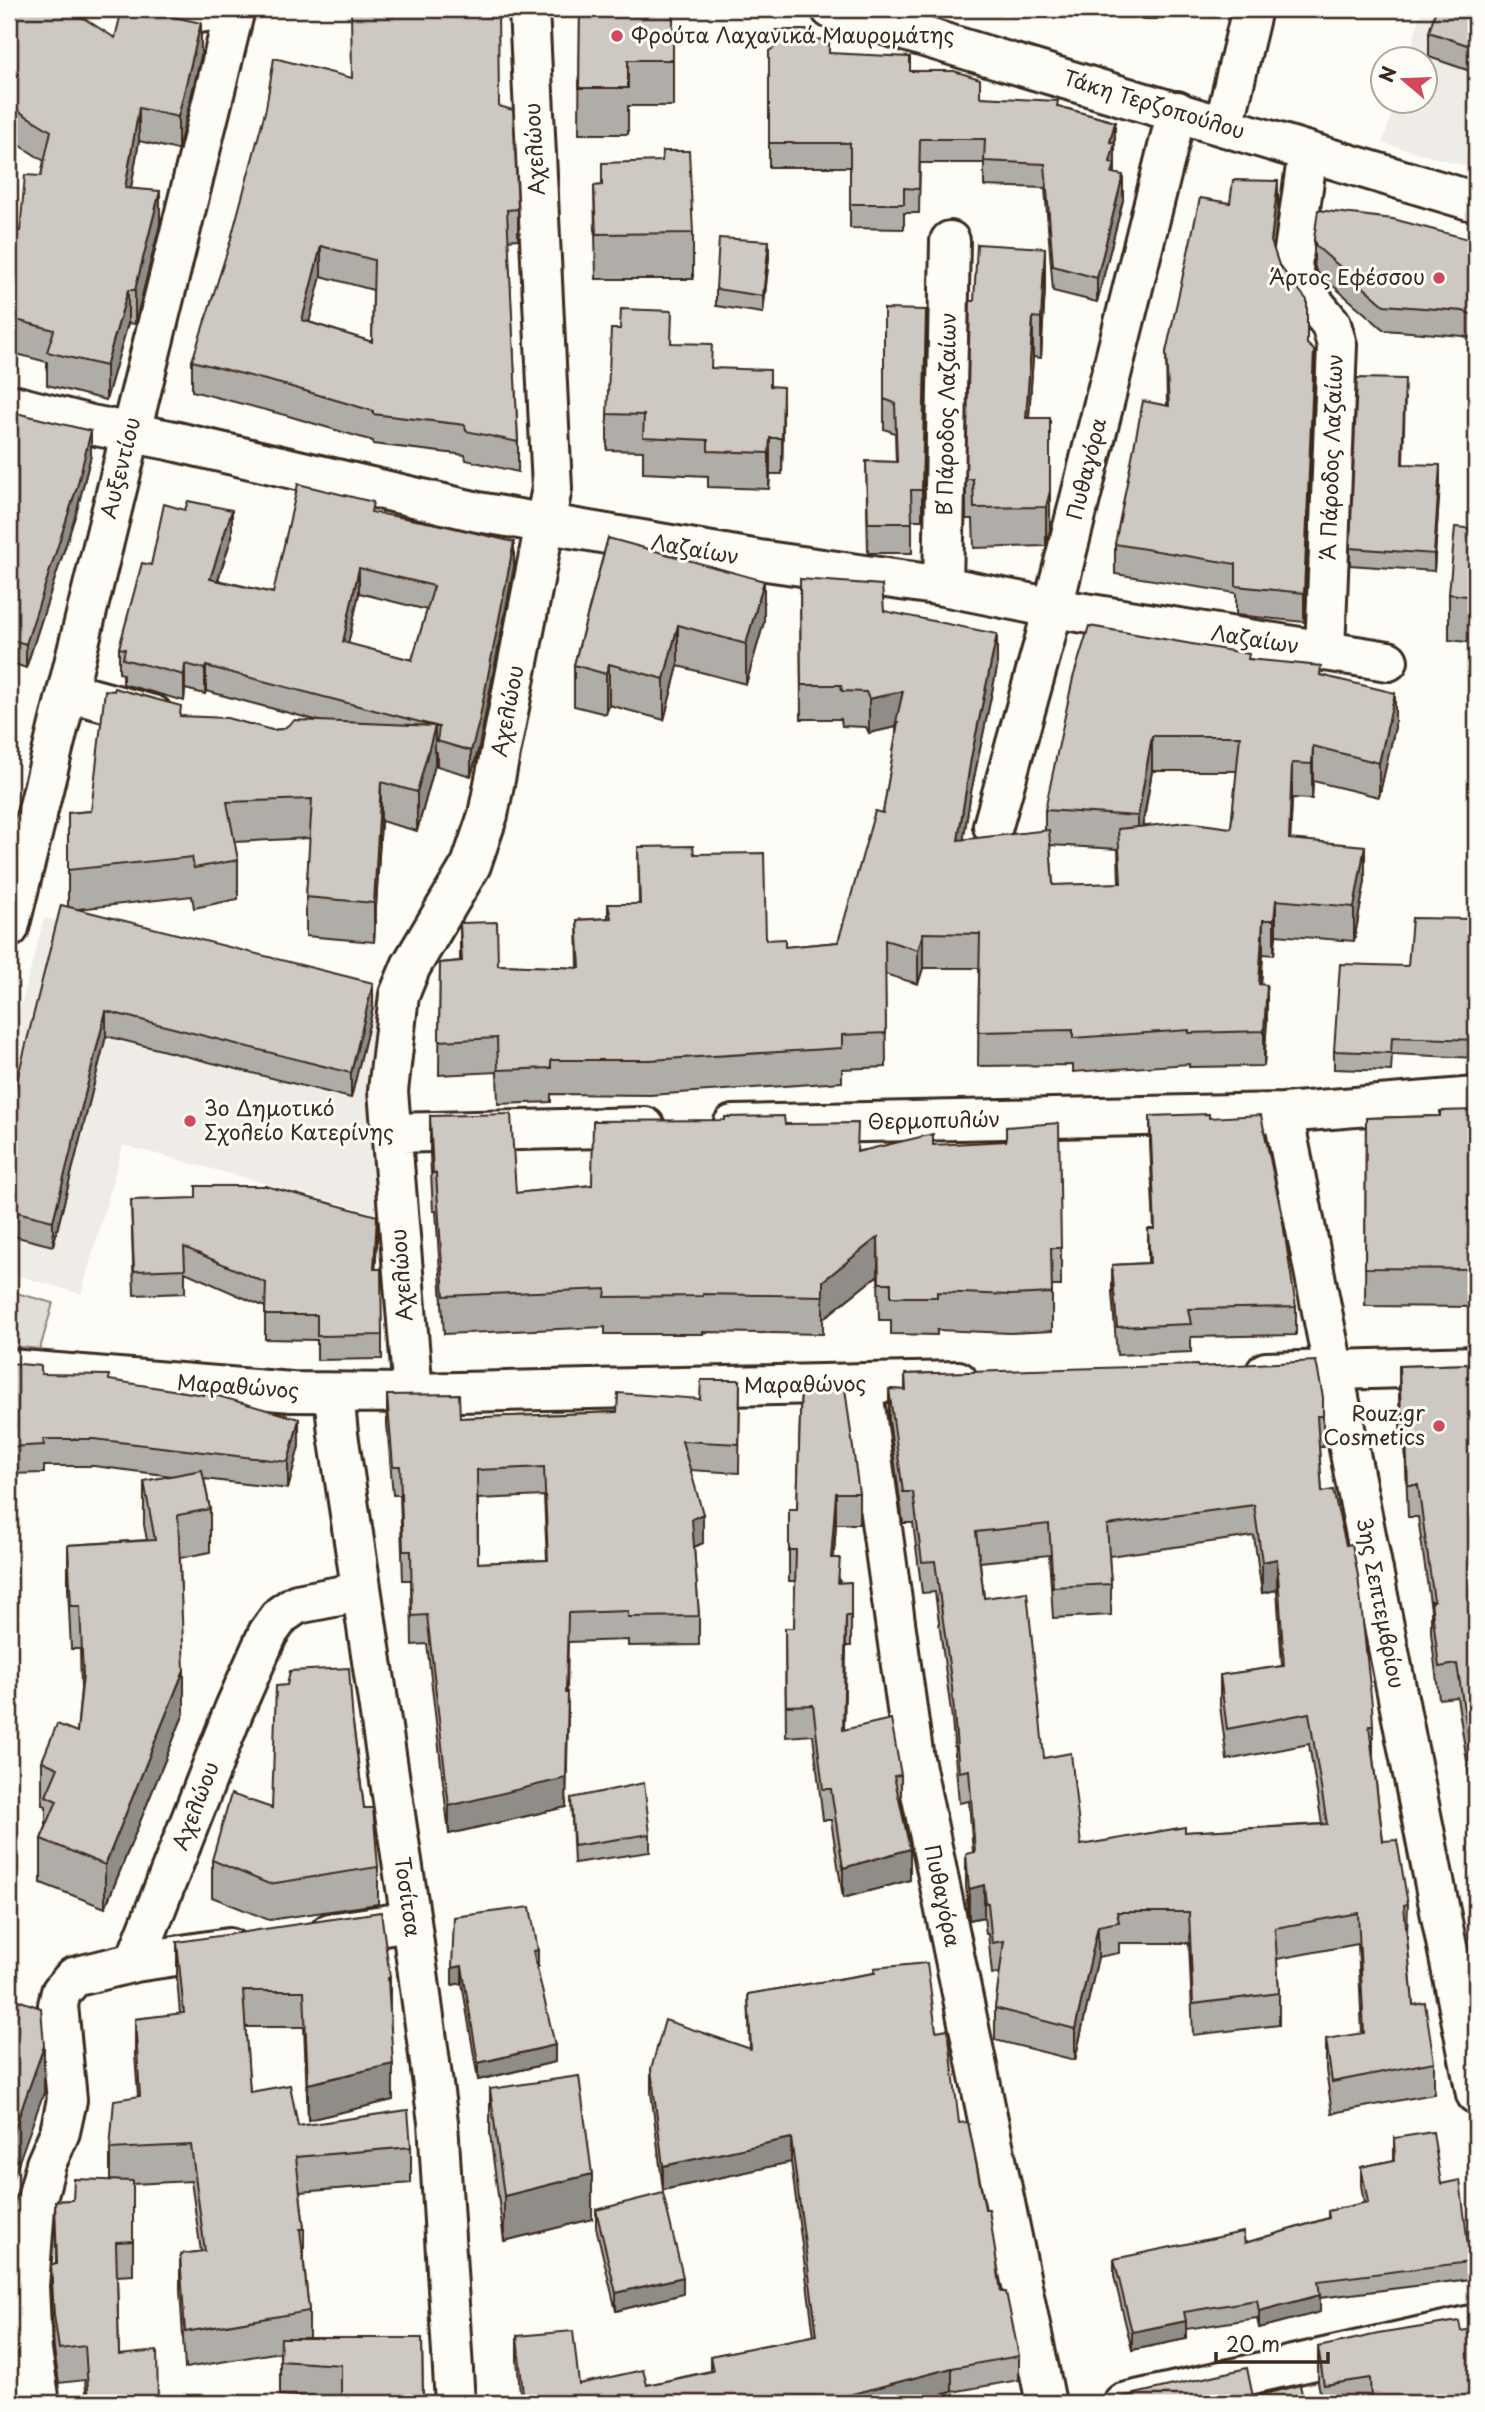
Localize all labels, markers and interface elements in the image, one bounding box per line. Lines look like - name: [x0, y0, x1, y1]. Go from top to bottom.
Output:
- place label: Φρούτα Λαχανικά Μαυρομάτης: [631, 18, 954, 50]
- marker: Φρούτα Λαχανικά Μαυρομάτης: [609, 28, 625, 44]
- north arrow: [1370, 46, 1440, 116]
- street label: Τάκη Τερζοπούλου: [1060, 60, 1249, 146]
- text: N: [1371, 62, 1403, 86]
- street label: Αχελώου: [515, 102, 551, 196]
- place label: Άρτος Εφέσσου: [1269, 260, 1425, 292]
- marker: Άρτος Εφέσσου: [1431, 270, 1447, 286]
- street label: Β΄ Πάροδος Λαζαίων: [927, 312, 963, 516]
- street label: Α΄ Πάροδος Λαζαίων: [1310, 353, 1350, 561]
- street label: Αυξεντίου: [91, 413, 147, 522]
- street label: Πυθαγόρα: [1057, 414, 1113, 523]
- street label: Λαζαίων: [649, 525, 742, 571]
- street label: Λαζαίων: [1209, 615, 1302, 661]
- street label: Αχελώου: [481, 662, 531, 759]
- place label: 3ο Δημοτικό Σχολείο Κατερίνης: [204, 1091, 394, 1147]
- street label: Θερμοπυλών: [867, 1102, 1001, 1136]
- marker: 3ο Δημοτικό Σχολείο Κατερίνης: [182, 1113, 198, 1129]
- street label: Αχελώου: [381, 1228, 419, 1322]
- street label: Μαραθώνος: [176, 1365, 300, 1405]
- street label: Μαραθώνος: [744, 1366, 866, 1400]
- place label: Rouz.gr Cosmetics: [1323, 1396, 1425, 1452]
- marker: Rouz.gr Cosmetics: [1431, 1418, 1447, 1434]
- street label: 3ης Σεπτεμβρίου: [1350, 1514, 1414, 1691]
- street label: Αχελώου: [163, 1756, 226, 1854]
- street label: Πυθαγόρα: [917, 1841, 970, 1950]
- street label: Τοσίτσα: [388, 1855, 430, 1939]
- scale bar: [1216, 2321, 1328, 2365]
- text: 20 m: [1226, 2327, 1280, 2359]

